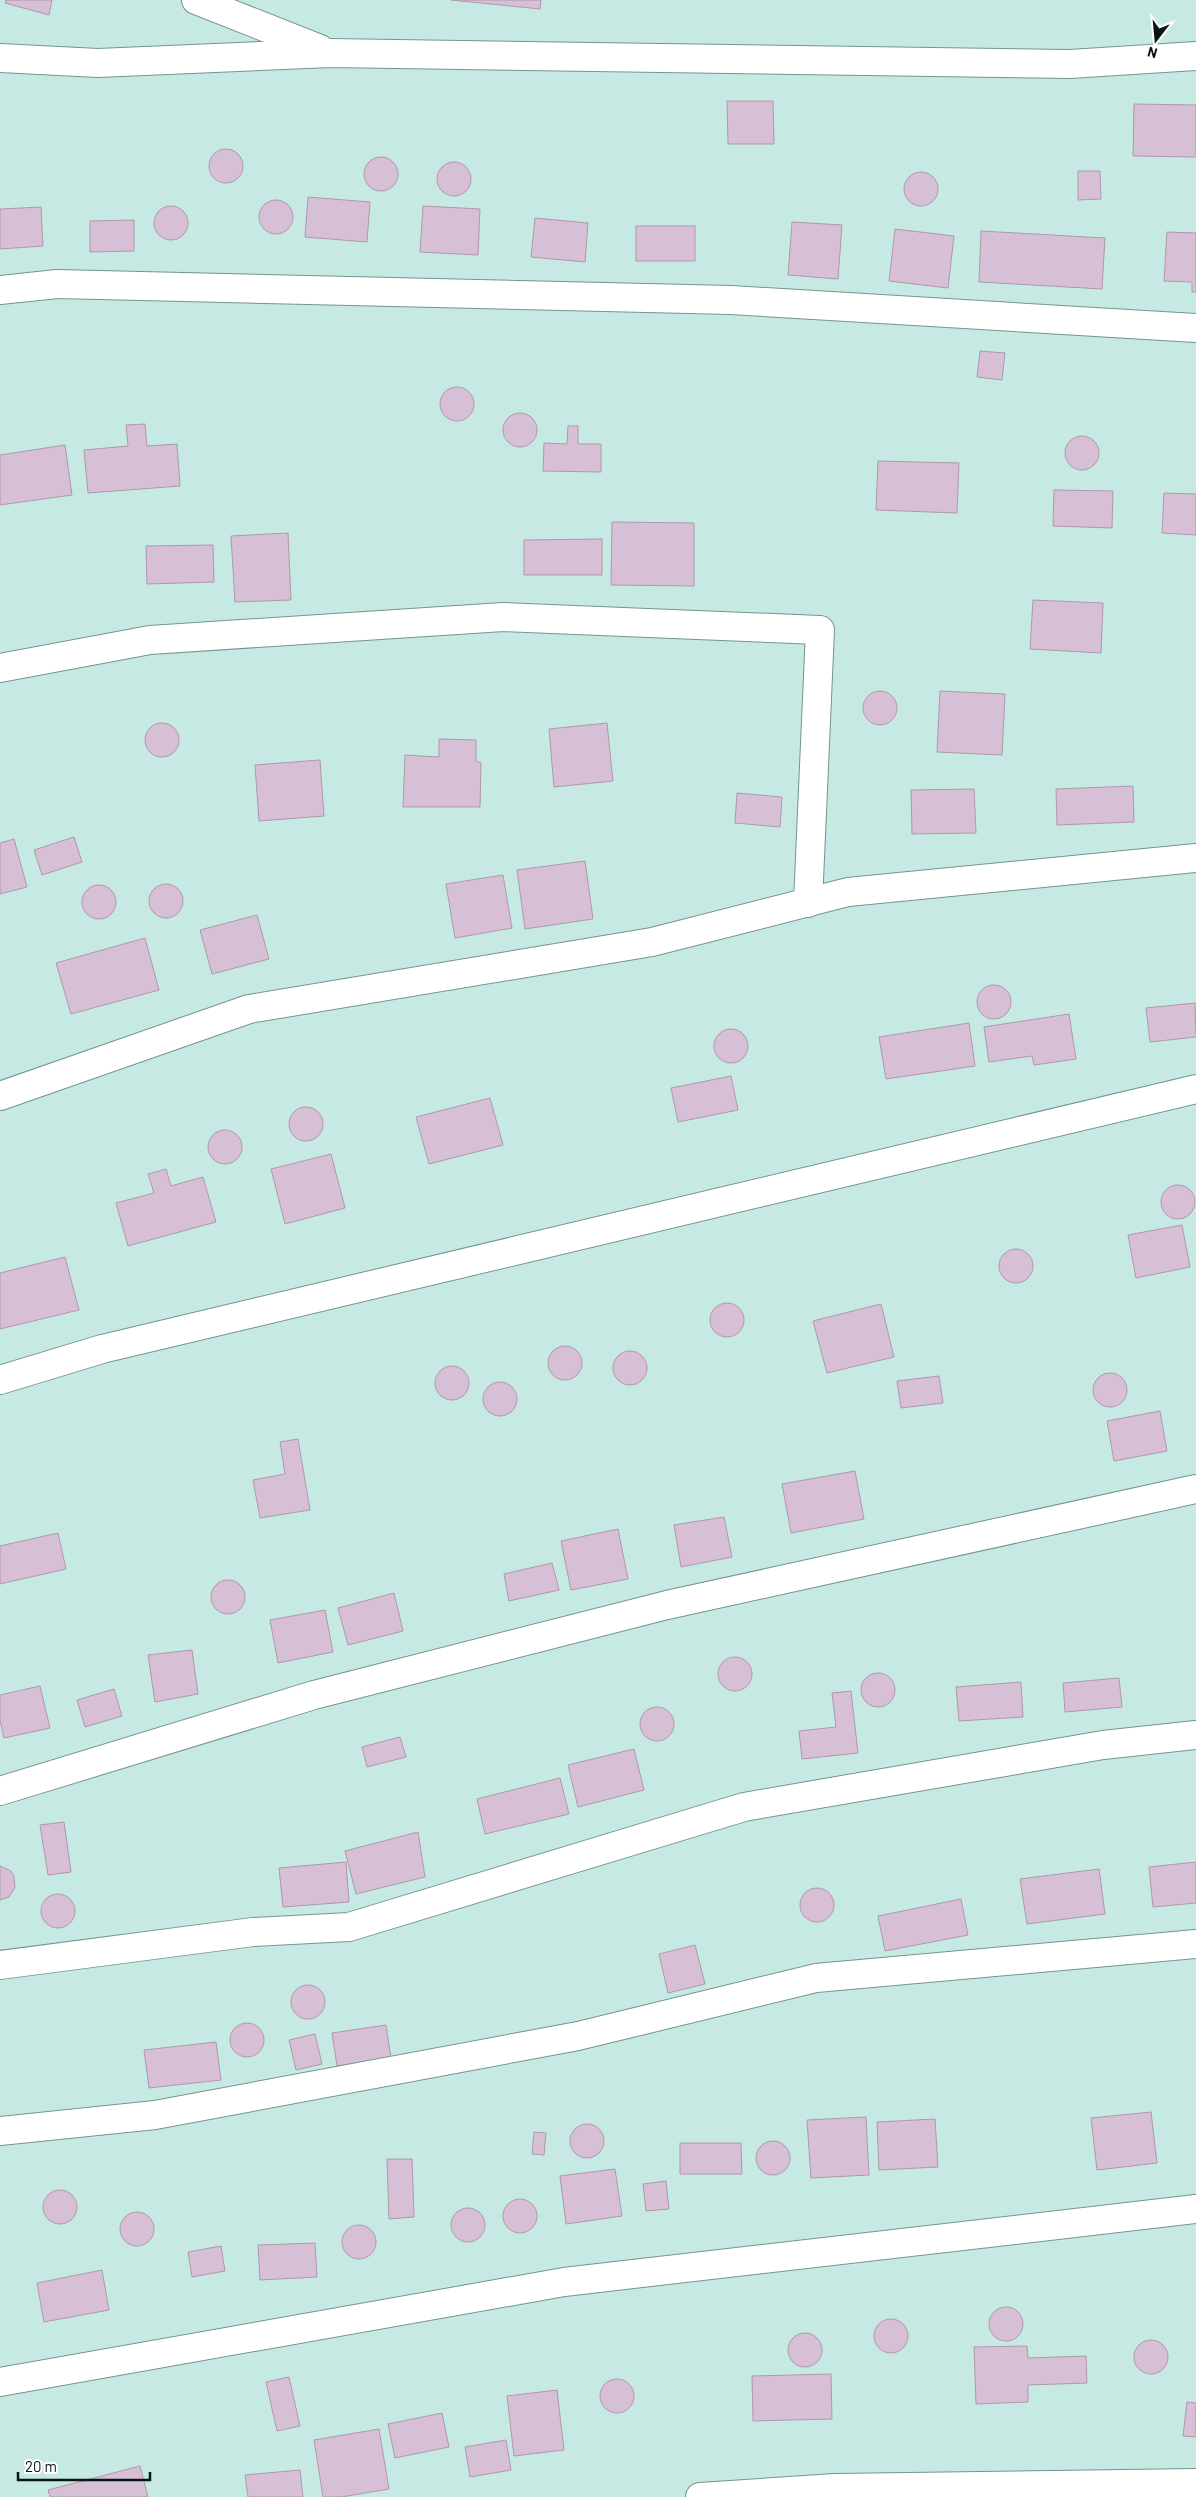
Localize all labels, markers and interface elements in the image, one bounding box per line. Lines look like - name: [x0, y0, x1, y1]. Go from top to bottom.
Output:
- north arrow: [1131, 15, 1181, 65]
- text: N: [1145, 44, 1159, 62]
- scale bar: [18, 2450, 150, 2482]
- text: 20 m: [25, 2457, 57, 2475]

